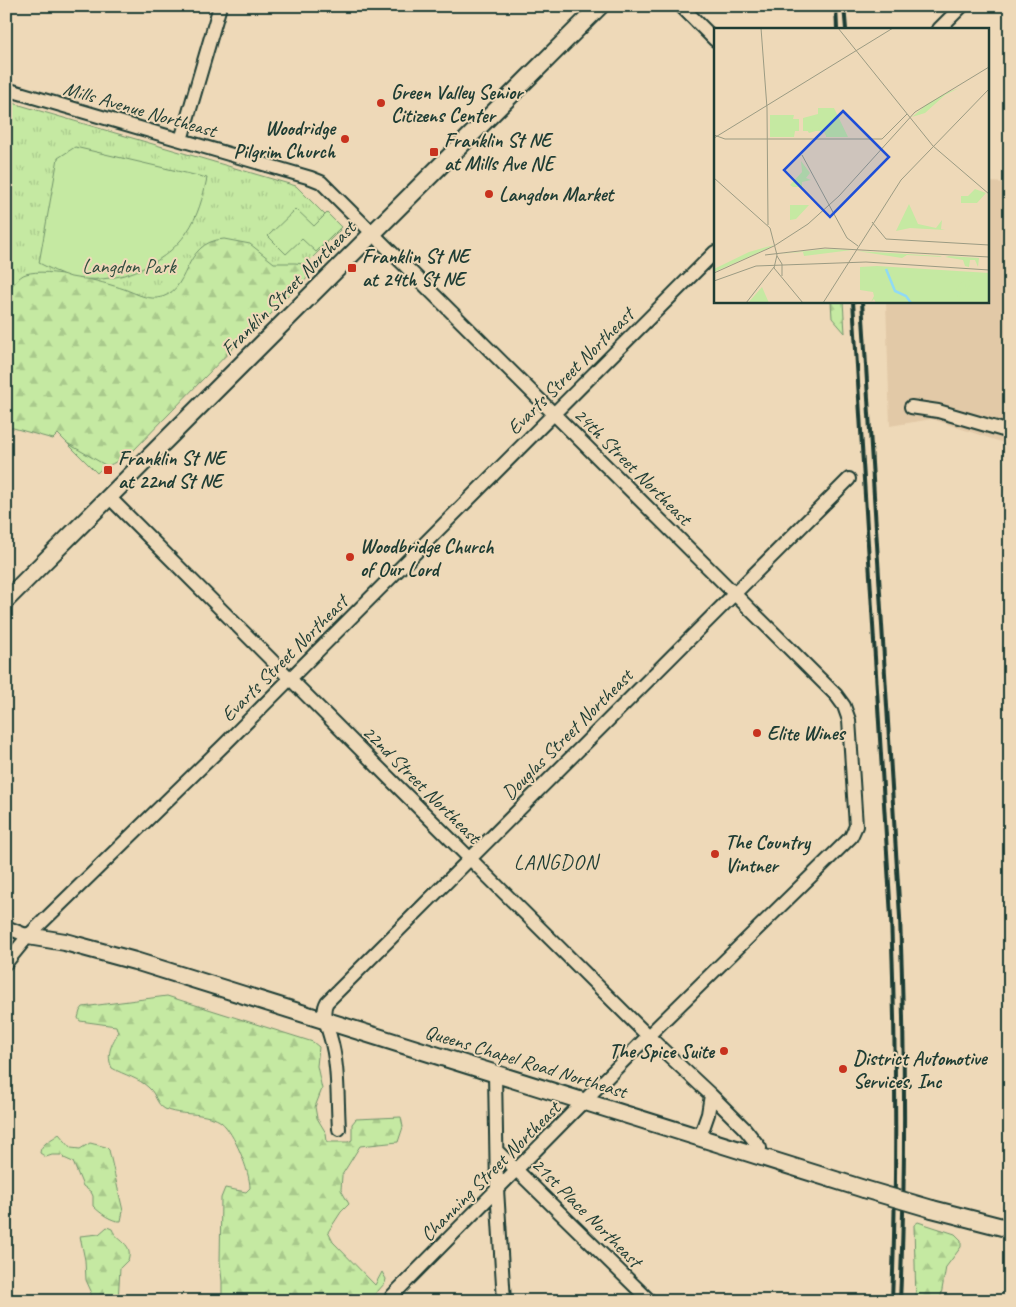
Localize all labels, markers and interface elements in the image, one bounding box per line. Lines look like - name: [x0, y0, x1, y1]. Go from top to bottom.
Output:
- inset map: [714, 28, 988, 302]
- street label: Mills Avenue Northeast: [61, 76, 221, 144]
- place label: Green Valley Senior Citizens Center: [391, 80, 525, 128]
- marker: Green Valley Senior Citizens Center: [375, 97, 387, 109]
- place label: Woodridge Pilgrim Church: [233, 116, 337, 164]
- place label: Franklin St NE at Mills Ave NE: [444, 128, 558, 176]
- marker: Woodridge Pilgrim Church: [339, 133, 351, 145]
- marker: Franklin St NE at Mills Ave NE: [428, 146, 440, 158]
- place label: Langdon Market: [499, 182, 616, 207]
- marker: Langdon Market: [483, 188, 495, 200]
- street label: Franklin Street Northeast: [216, 214, 363, 361]
- place label: Franklin St NE at 24th St NE: [362, 244, 472, 292]
- park label: Langdon Park: [82, 254, 177, 279]
- marker: Franklin St NE at 24th St NE: [346, 262, 358, 274]
- street label: Evarts Street Northeast: [502, 300, 641, 440]
- street label: 24th Street Northeast: [568, 402, 698, 532]
- place label: Franklin St NE at 22nd St NE: [118, 446, 228, 494]
- marker: Franklin St NE at 22nd St NE: [102, 464, 114, 476]
- place label: Woodbridge Church of Our Lord: [360, 534, 494, 582]
- marker: Woodbridge Church of Our Lord: [344, 551, 356, 563]
- street label: Evarts Street Northeast: [216, 587, 355, 727]
- street label: Douglas Street Northeast: [497, 662, 640, 805]
- street label: 22nd Street Northeast: [357, 720, 488, 851]
- place label: Elite Wines: [767, 721, 846, 746]
- marker: Elite Wines: [751, 727, 763, 739]
- place label: The Country Vintner: [725, 830, 812, 878]
- marker: The Country Vintner: [709, 848, 721, 860]
- district label: LANGDON: [514, 849, 601, 875]
- street label: Queens Chapel Road Northeast: [422, 1019, 632, 1105]
- place label: The Spice Suite: [609, 1039, 715, 1064]
- marker: The Spice Suite: [718, 1045, 730, 1057]
- place label: District Automotive Services, Inc: [853, 1046, 989, 1094]
- marker: District Automotive Services, Inc: [837, 1063, 849, 1075]
- street label: Channing Street Northeast: [415, 1094, 567, 1247]
- street label: 21st Place Northeast: [526, 1152, 649, 1275]

